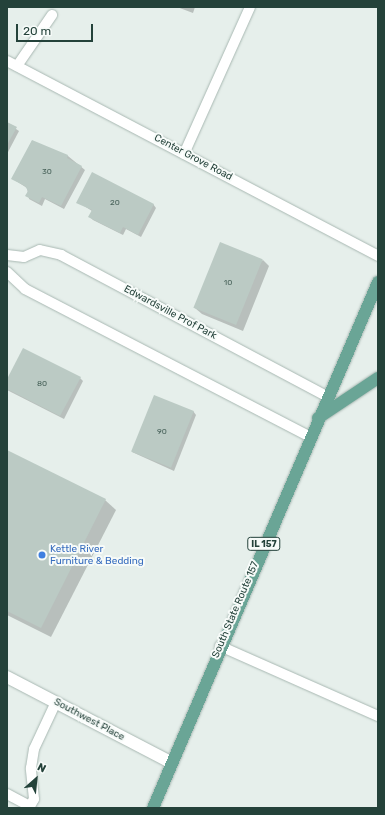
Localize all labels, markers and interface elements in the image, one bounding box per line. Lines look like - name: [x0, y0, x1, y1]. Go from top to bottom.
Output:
- scale bar: [18, 16, 95, 42]
- text: 20 m: [23, 24, 51, 38]
- street label: Center Grove Road: [152, 132, 234, 184]
- house number: 30: [42, 167, 52, 177]
- house number: 20: [110, 198, 120, 208]
- house number: 10: [224, 278, 232, 288]
- street label: Edwardsville Prof Park: [121, 283, 219, 343]
- house number: 80: [37, 379, 47, 389]
- house number: 90: [157, 427, 167, 437]
- road number: IL 157: [247, 537, 281, 551]
- place label: Kettle River Furniture & Bedding: [50, 543, 144, 566]
- marker: Kettle River Furniture & Bedding: [37, 550, 47, 560]
- street label: South State Route 157: [210, 560, 262, 660]
- street label: Southwest Place: [52, 696, 126, 744]
- north arrow: [16, 759, 56, 799]
- text: N: [35, 760, 48, 775]

